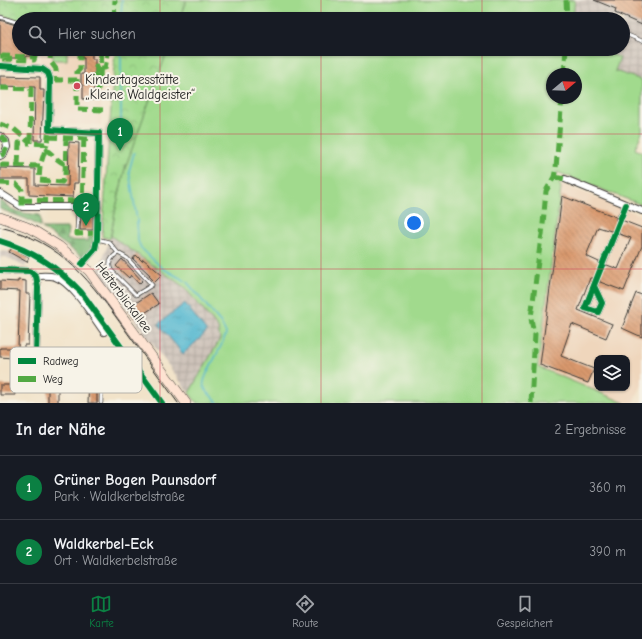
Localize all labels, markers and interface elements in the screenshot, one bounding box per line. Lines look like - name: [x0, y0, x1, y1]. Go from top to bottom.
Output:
- search box: [12, 12, 630, 56]
- icon: search: [26, 23, 48, 45]
- text: Hier suchen: [58, 25, 136, 43]
- north arrow: [546, 68, 582, 104]
- place label: Kindertagesstätte „Kleine Waldgeister“: [85, 72, 195, 102]
- marker: Kindertagesstätte „Kleine Waldgeister“: [72, 81, 82, 91]
- pin: 1: [107, 118, 133, 151]
- pin: 2: [73, 193, 99, 226]
- your location: [404, 213, 424, 233]
- street label: Heiterblickallee: [93, 259, 156, 336]
- legend: [10, 347, 142, 393]
- text: Radweg: [43, 355, 79, 368]
- map controls: [594, 355, 630, 391]
- button: layers: [594, 355, 630, 391]
- text: Weg: [43, 373, 63, 386]
- text: In der Nähe: [16, 420, 105, 439]
- text: 2 Ergebnisse: [554, 422, 626, 437]
- text: Grüner Bogen Paunsdorf: [54, 471, 216, 489]
- text: 1: [26, 480, 32, 495]
- text: 360 m: [589, 480, 626, 495]
- text: Park · Waldkerbelstraße: [54, 489, 185, 504]
- text: Waldkerbel-Eck: [54, 535, 154, 553]
- text: 2: [26, 544, 32, 559]
- text: 390 m: [590, 544, 626, 559]
- text: Ort · Waldkerbelstraße: [54, 553, 177, 568]
- tab: Karte: [89, 593, 114, 630]
- tab: Route: [292, 593, 318, 630]
- tab: Gespeichert: [497, 593, 553, 630]

